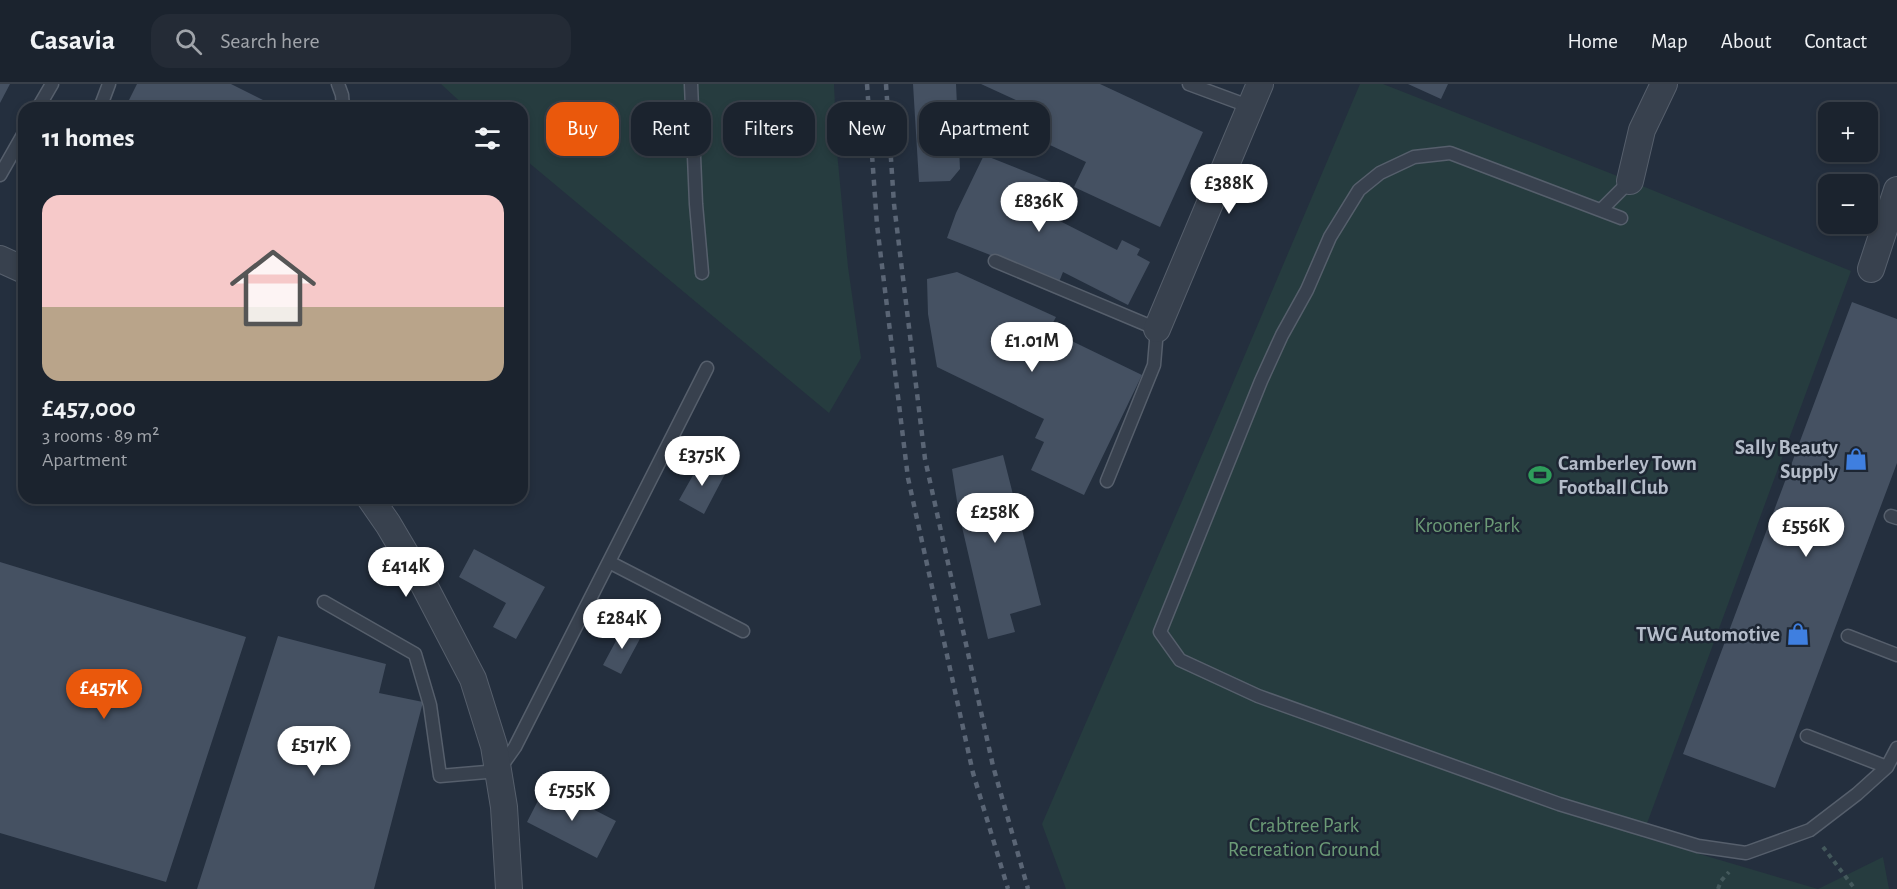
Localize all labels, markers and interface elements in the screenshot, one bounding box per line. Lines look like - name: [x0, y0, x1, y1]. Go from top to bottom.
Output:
- search box: [151, 14, 571, 68]
- icon: search: [172, 25, 205, 58]
- text: Casavia: [30, 27, 115, 55]
- text: Search here: [220, 30, 320, 52]
- text: Home: [1567, 31, 1618, 52]
- text: Map: [1651, 31, 1688, 52]
- text: About: [1721, 31, 1771, 52]
- text: Contact: [1804, 31, 1867, 52]
- chip: Buy: [546, 102, 619, 156]
- chip: Rent: [631, 102, 711, 156]
- chip: Filters: [723, 102, 815, 156]
- chip: New: [827, 102, 907, 156]
- chip: Apartment: [919, 102, 1050, 156]
- map controls: [1818, 102, 1878, 234]
- button: +: [1818, 102, 1878, 162]
- icon: filters: [471, 122, 504, 155]
- text: 11 homes: [42, 125, 134, 151]
- pin: £388K: [1187, 164, 1271, 215]
- text: £388K: [1205, 173, 1253, 193]
- button: −: [1818, 174, 1878, 234]
- pin: £836K: [997, 182, 1081, 233]
- text: £836K: [1015, 191, 1063, 211]
- icon: home: [219, 234, 327, 342]
- pin: £1.01M: [983, 322, 1081, 373]
- text: £1.01M: [1005, 331, 1059, 351]
- text: £457,000: [42, 395, 136, 421]
- text: 3 rooms · 89 m²: [42, 426, 159, 446]
- pin: £375K: [660, 436, 744, 487]
- place label: Sally Beauty Supply: [1735, 437, 1839, 482]
- text: £375K: [679, 445, 725, 465]
- shop icon: Sally Beauty Supply: [1843, 446, 1869, 472]
- text: Apartment: [42, 450, 127, 470]
- place label: Camberley Town Football Club: [1558, 453, 1697, 498]
- sports icon: Camberley Town Football Club: [1527, 462, 1553, 488]
- pin: £258K: [953, 493, 1037, 544]
- text: £258K: [971, 502, 1019, 522]
- pin: £556K: [1764, 507, 1848, 558]
- park label: Krooner Park: [1414, 515, 1520, 536]
- text: £556K: [1782, 516, 1830, 536]
- pin: £414K: [364, 547, 448, 598]
- text: £414K: [382, 556, 430, 576]
- pin: £284K: [580, 599, 664, 650]
- text: £284K: [597, 608, 647, 628]
- shop icon: TWG Automotive: [1785, 621, 1811, 647]
- place label: TWG Automotive: [1636, 624, 1780, 645]
- pin: £457K: [62, 669, 146, 720]
- text: £457K: [80, 678, 128, 698]
- pin: £517K: [272, 726, 356, 777]
- text: £517K: [291, 735, 337, 755]
- pin: £755K: [530, 771, 614, 822]
- text: £755K: [549, 780, 595, 800]
- park label: Crabtree Park Recreation Ground: [1228, 815, 1380, 860]

